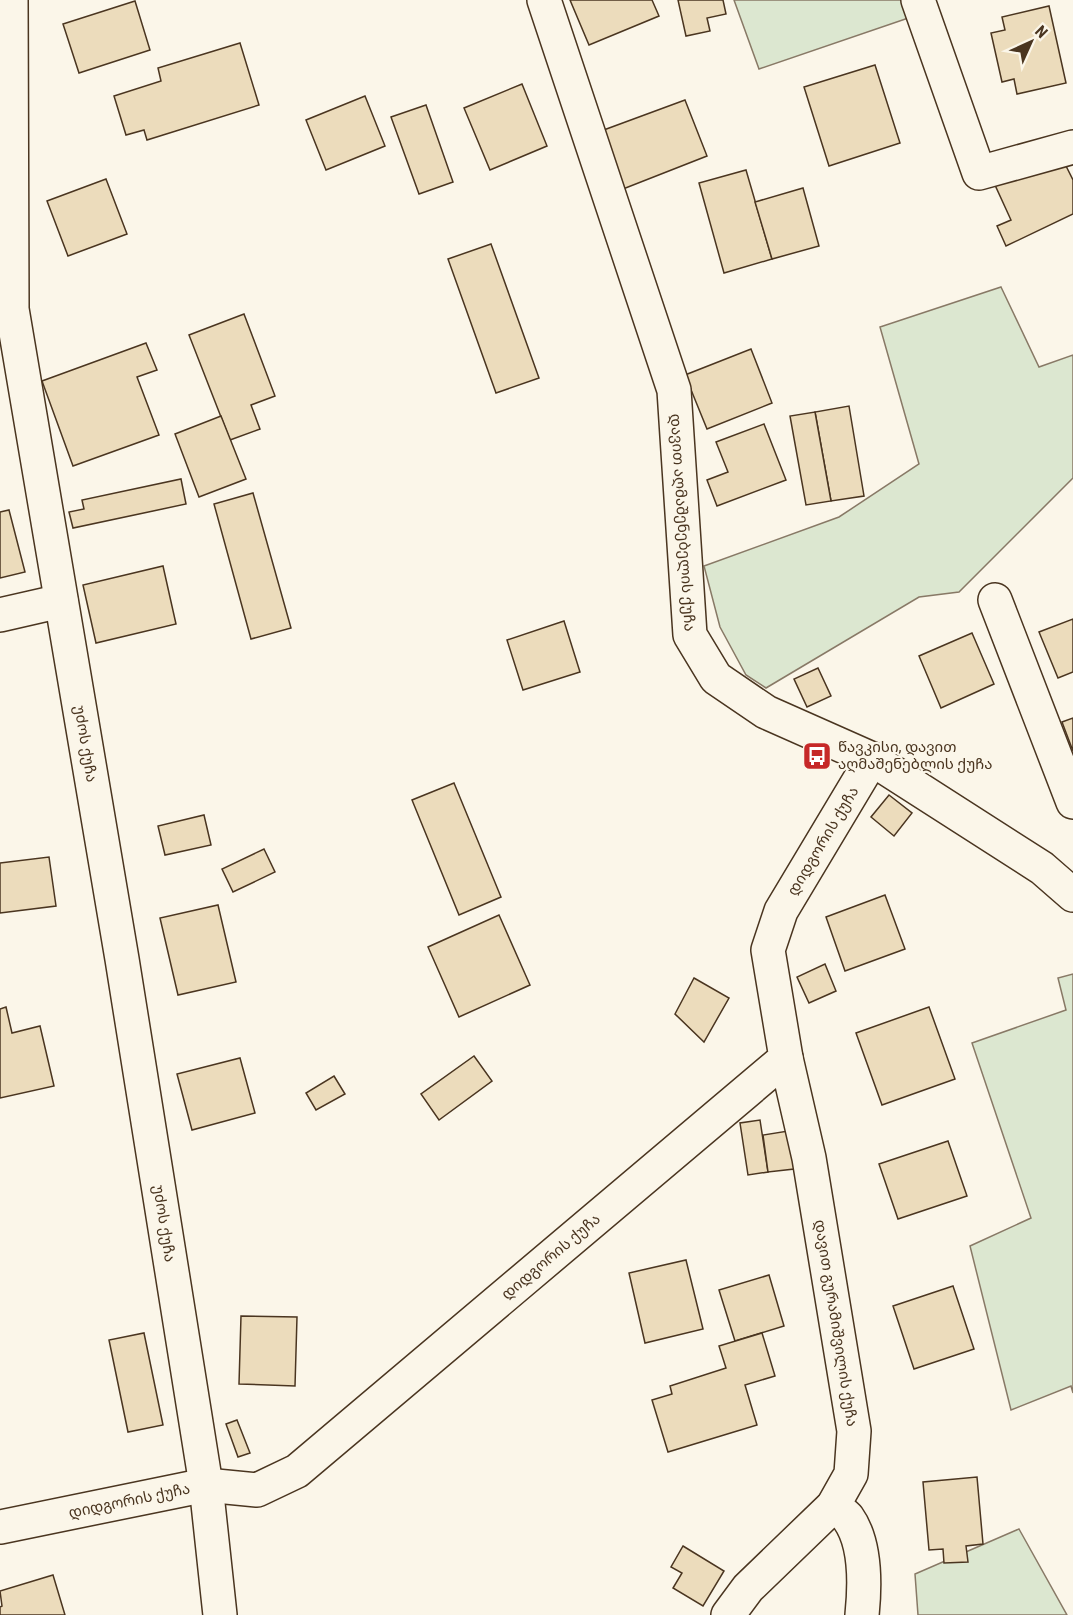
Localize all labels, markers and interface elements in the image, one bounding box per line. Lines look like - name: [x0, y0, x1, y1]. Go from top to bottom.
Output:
- north arrow: [1001, 12, 1061, 72]
- text: N: [1031, 22, 1051, 42]
- street label: დავით აღმაშენებელის ქუჩა: [667, 413, 699, 632]
- street label: უძოს ქუჩა: [70, 704, 101, 784]
- place label: წავკისი, დავით აღმაშენებლის ქუჩა: [838, 738, 992, 773]
- bus stop icon: წავკისი, დავით აღმაშენებლის ქუჩა: [801, 740, 833, 772]
- street label: დიდგორის ქუჩა: [783, 783, 862, 899]
- street label: უძოს ქუჩა: [149, 1184, 179, 1263]
- street label: დიდგორის ქუჩა: [498, 1210, 604, 1303]
- street label: დავით გურამიშვილის ქუჩა: [811, 1218, 861, 1428]
- street label: დიდგორის ქუჩა: [67, 1479, 192, 1522]

